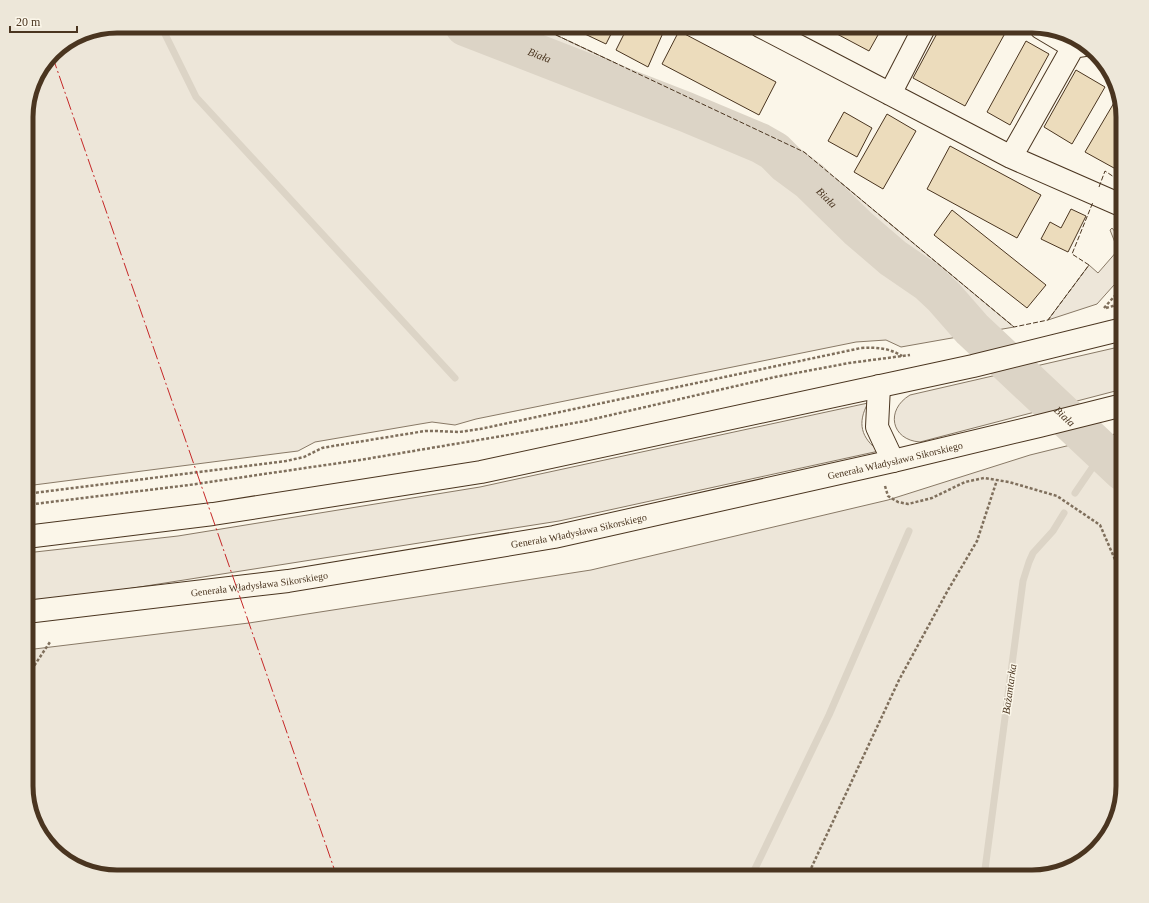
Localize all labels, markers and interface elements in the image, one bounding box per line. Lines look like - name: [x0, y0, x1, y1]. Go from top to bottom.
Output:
- scale bar: [10, 8, 77, 34]
- text: 20 m: [16, 15, 41, 29]
- water label: Biała: [526, 45, 553, 65]
- water label: Biała: [814, 185, 840, 210]
- water label: Biała: [1052, 404, 1078, 429]
- street label: Generała Władysława Sikorskiego: [826, 439, 964, 481]
- street label: Generała Władysława Sikorskiego: [510, 511, 648, 550]
- street label: Generała Władysława Sikorskiego: [190, 569, 329, 598]
- water label: Bażantarka: [1000, 663, 1019, 715]

